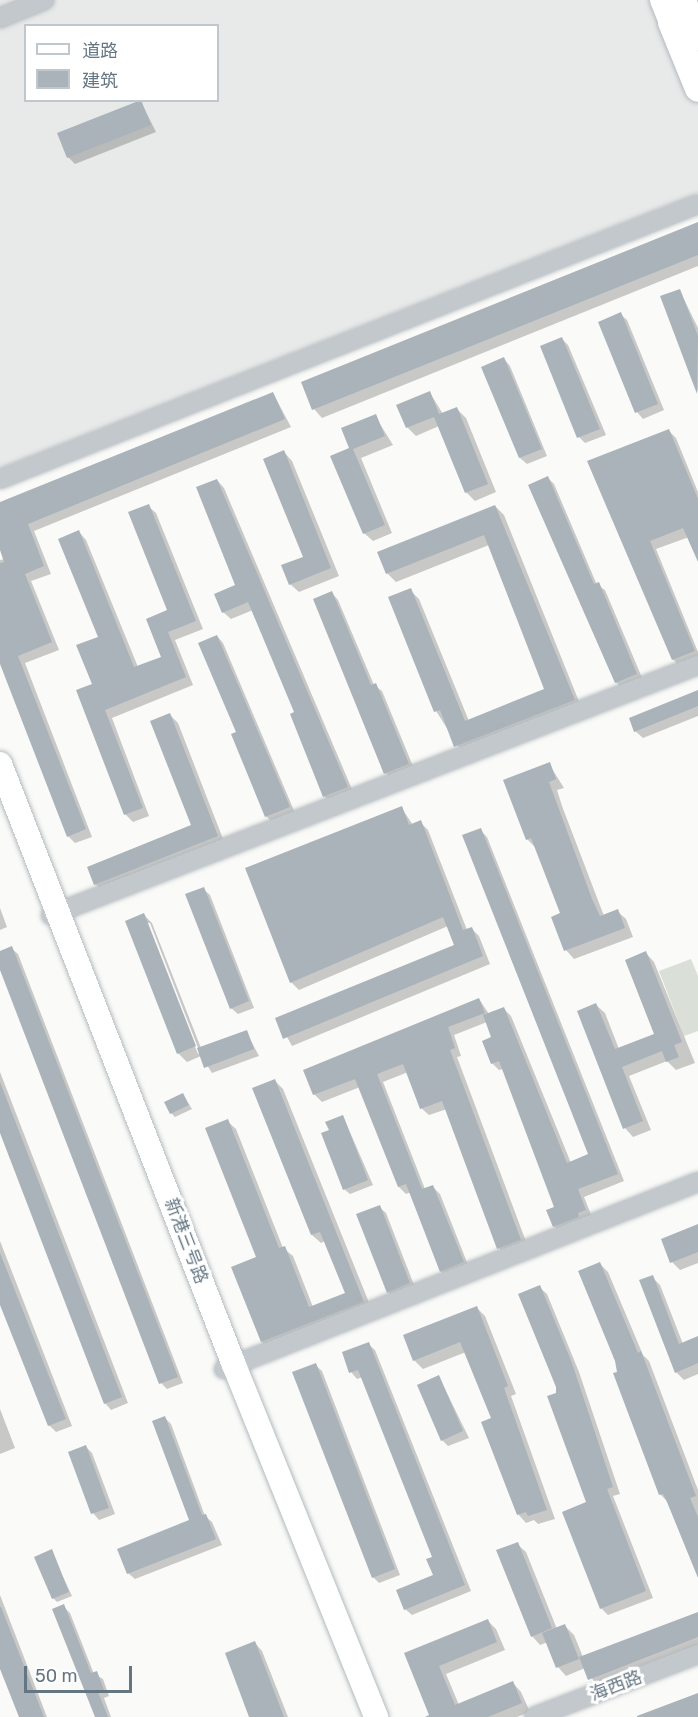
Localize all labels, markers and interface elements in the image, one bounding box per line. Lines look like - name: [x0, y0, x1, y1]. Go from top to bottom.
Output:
- legend: [24, 24, 219, 102]
- text: 道路: [82, 40, 118, 62]
- text: 建筑: [82, 70, 118, 92]
- street label: 新港三号路: [160, 1195, 212, 1287]
- scale bar: [27, 1654, 135, 1692]
- text: 50 m: [35, 1665, 78, 1687]
- street label: 海西路: [587, 1666, 645, 1706]

